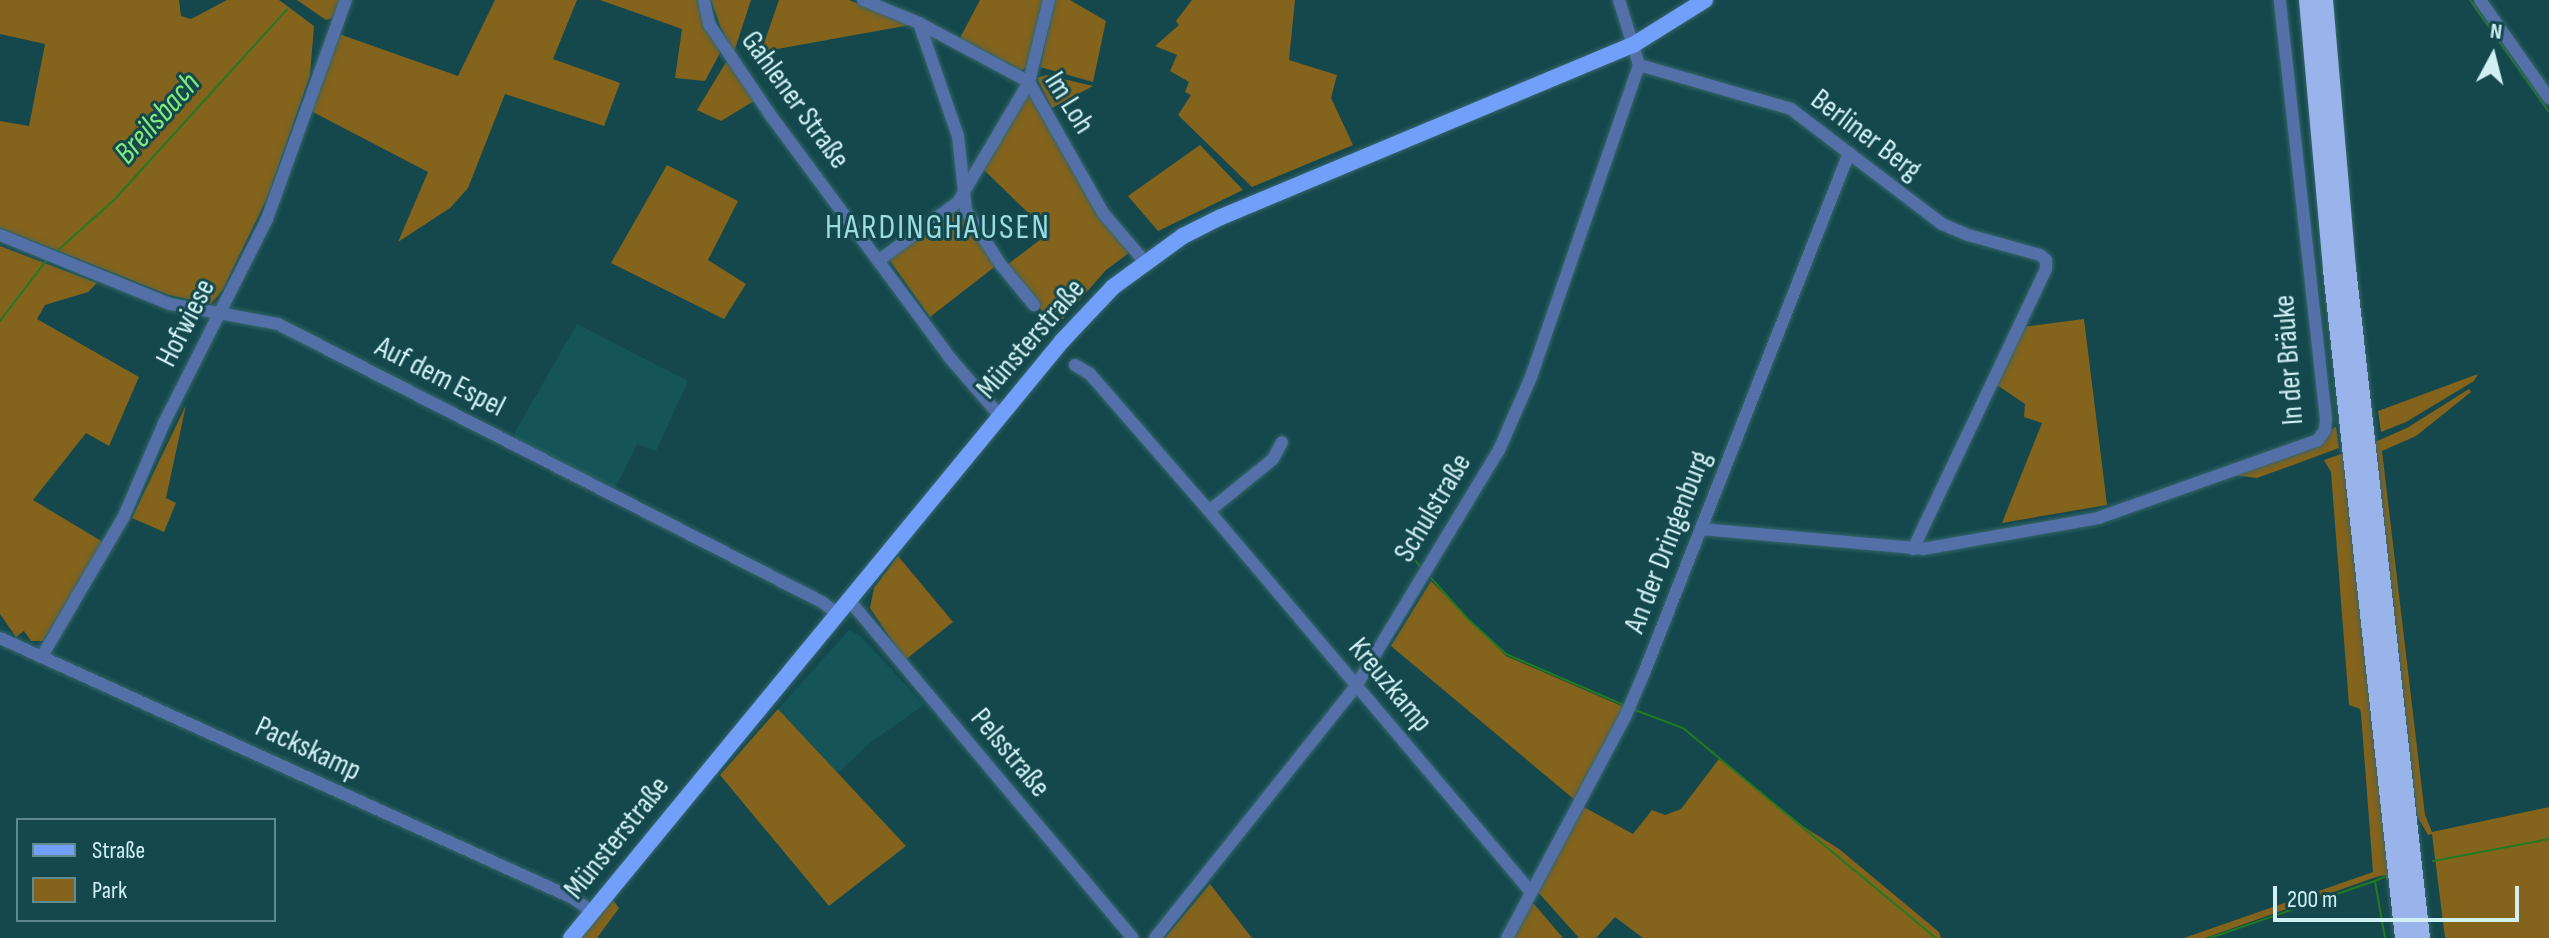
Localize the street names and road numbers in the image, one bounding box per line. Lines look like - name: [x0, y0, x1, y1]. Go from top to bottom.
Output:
- street label: Gahlener Straße: [733, 24, 857, 176]
- street label: Im Loh: [1036, 65, 1102, 141]
- street label: Berliner Berg: [1804, 82, 1928, 188]
- street label: Münsterstraße: [969, 272, 1093, 406]
- street label: Hofwiese: [149, 273, 223, 373]
- street label: In der Bräuke: [2267, 294, 2311, 426]
- street label: Auf dem Espel: [369, 329, 511, 425]
- street label: An der Dringenburg: [1617, 446, 1719, 638]
- street label: Schulstraße: [1387, 447, 1479, 569]
- street label: Kreuzkamp: [1340, 631, 1440, 739]
- street label: Pelsstraße: [962, 701, 1058, 805]
- street label: Packskamp: [249, 709, 367, 789]
- street label: Münsterstraße: [557, 769, 677, 907]

